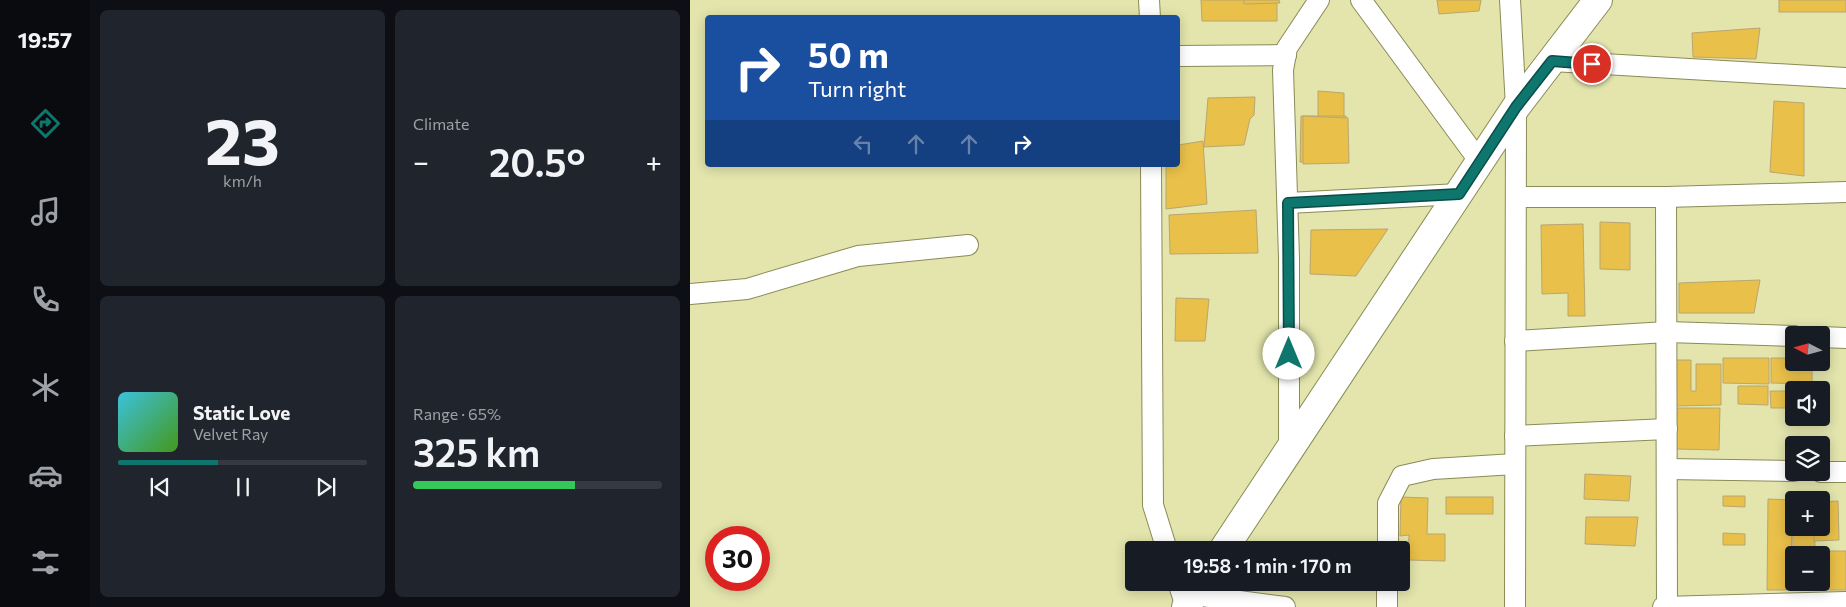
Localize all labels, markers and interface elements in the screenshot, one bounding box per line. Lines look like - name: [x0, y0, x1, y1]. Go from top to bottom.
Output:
- text: 19:57: [18, 26, 72, 53]
- text: 50 m: [808, 32, 889, 75]
- icon: right: [725, 35, 790, 100]
- pin: [1571, 43, 1613, 85]
- icon: arrive: [1578, 50, 1606, 78]
- text: Turn right: [808, 75, 906, 102]
- text: 23: [205, 99, 280, 178]
- icon: directions: [28, 106, 63, 141]
- text: Climate: [413, 114, 469, 133]
- icon: left: [849, 130, 877, 158]
- icon: ahead: [902, 130, 930, 158]
- icon: ahead: [955, 130, 983, 158]
- icon: right: [1008, 130, 1036, 158]
- text: 20.5°: [489, 138, 585, 185]
- text: −: [413, 144, 429, 178]
- text: +: [646, 144, 662, 178]
- text: km/h: [223, 171, 262, 190]
- icon: music: [28, 194, 63, 229]
- icon: phone: [28, 282, 63, 317]
- north arrow: [1785, 326, 1830, 371]
- map controls: [1785, 326, 1830, 591]
- position arrow: [1262, 327, 1314, 379]
- icon: climate: [28, 370, 63, 405]
- button: sound: [1785, 381, 1830, 426]
- text: Static Love: [193, 401, 290, 424]
- text: Range · 65%: [413, 404, 501, 423]
- text: Velvet Ray: [193, 424, 268, 443]
- text: 325 km: [413, 428, 540, 475]
- button: layers: [1785, 436, 1830, 481]
- icon: car: [28, 458, 63, 493]
- icon: previous: [146, 473, 174, 501]
- icon: pause: [229, 473, 257, 501]
- icon: next: [312, 473, 340, 501]
- button: +: [1785, 491, 1830, 536]
- speed limit sign: 30: [705, 526, 770, 591]
- icon: filters: [28, 545, 63, 580]
- button: −: [1785, 546, 1830, 591]
- text: 19:58 · 1 min · 170 m: [1183, 554, 1352, 577]

